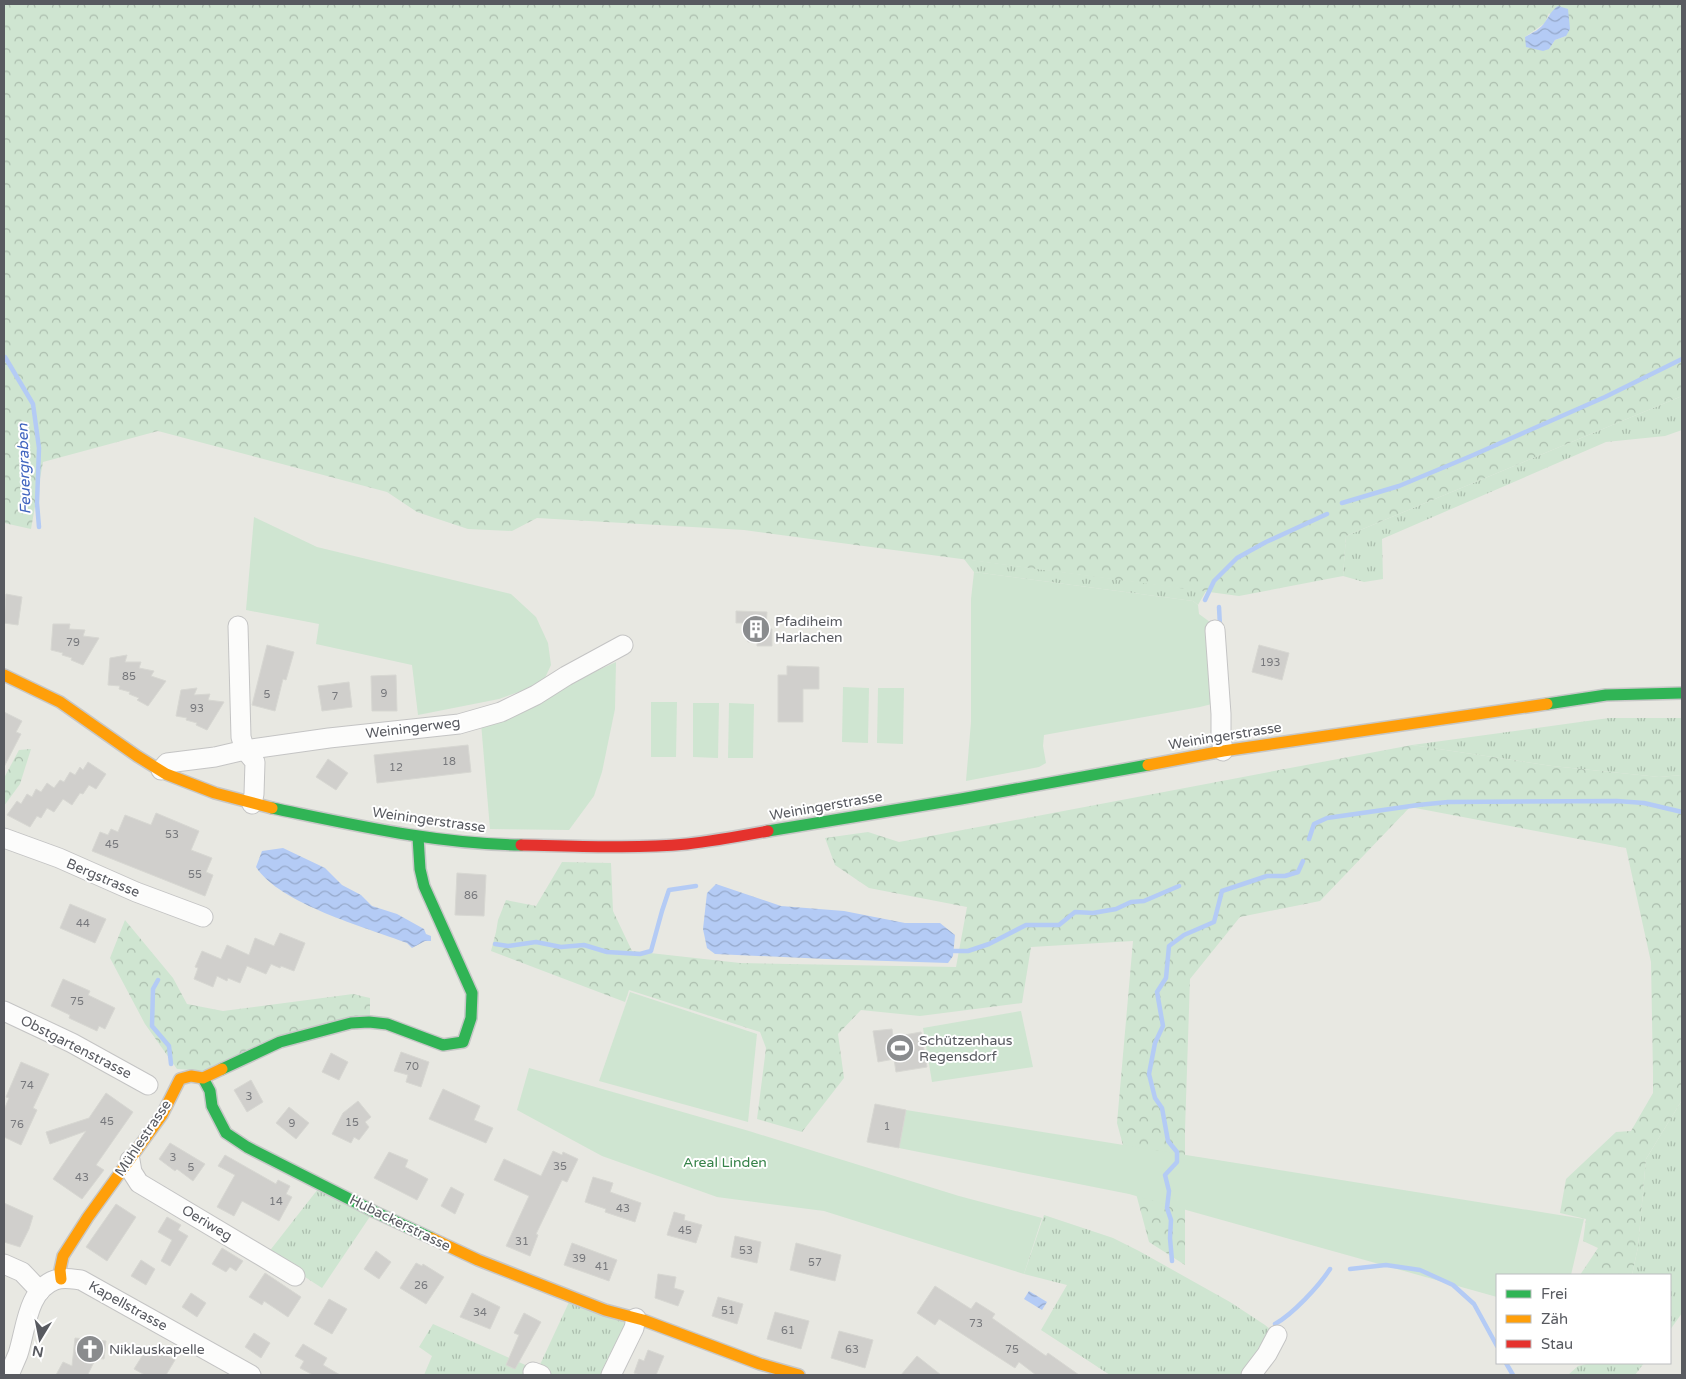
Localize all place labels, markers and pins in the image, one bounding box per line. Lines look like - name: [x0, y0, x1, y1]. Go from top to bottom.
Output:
- place label: Pfadiheim Harlachen: [775, 613, 843, 646]
- building icon: Pfadiheim Harlachen: [741, 614, 771, 644]
- place label: Schützenhaus Regensdorf: [919, 1032, 1013, 1065]
- sports icon: Schützenhaus Regensdorf: [885, 1033, 915, 1063]
- church icon: Niklauskapelle: [75, 1334, 105, 1364]
- place label: Niklauskapelle: [109, 1341, 205, 1358]

